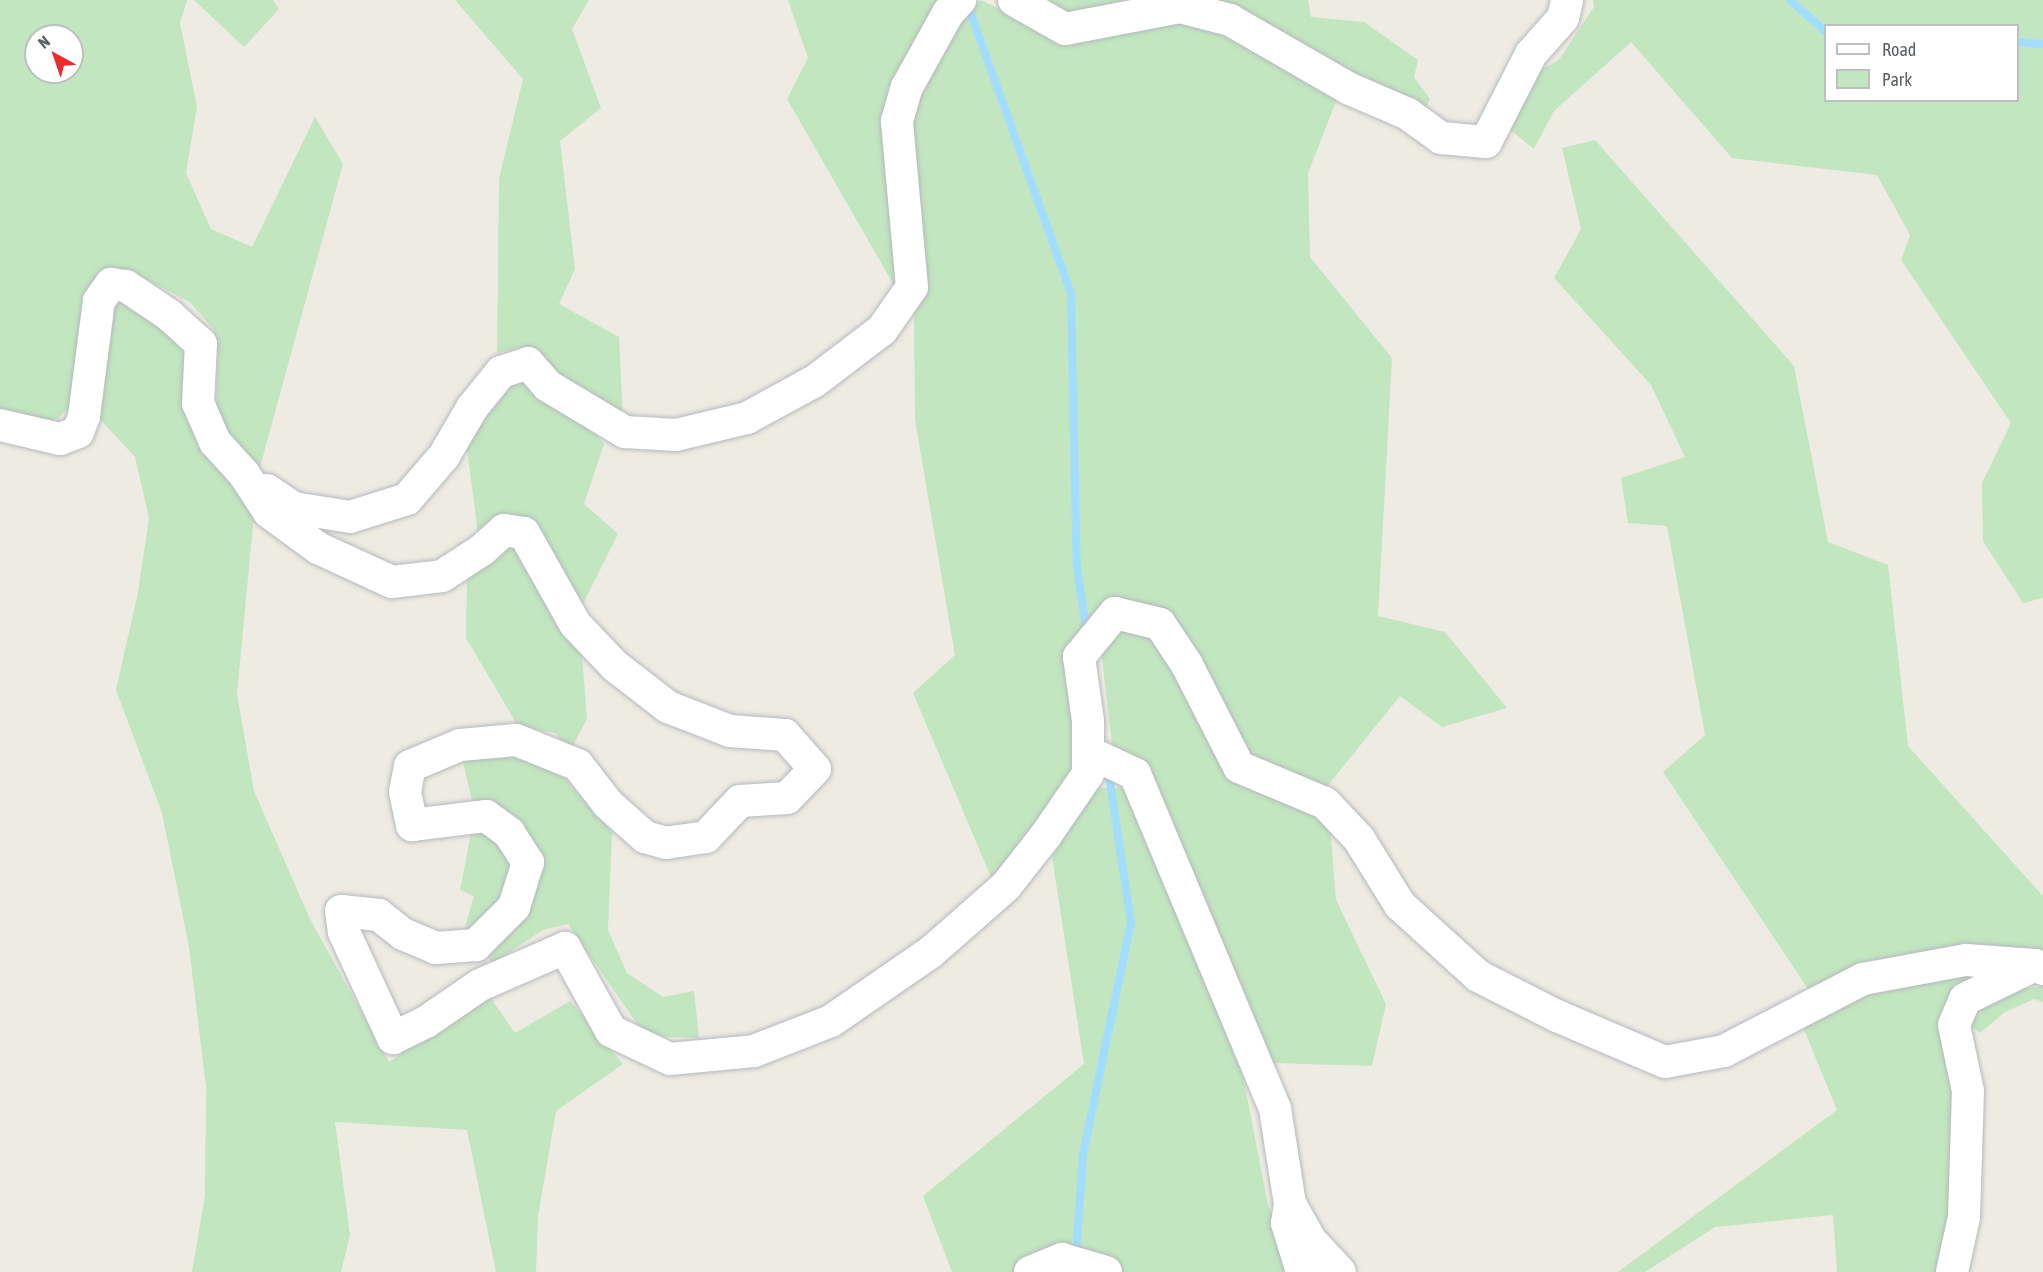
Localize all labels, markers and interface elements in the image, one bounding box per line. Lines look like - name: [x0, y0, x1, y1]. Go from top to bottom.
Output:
- north arrow: [24, 24, 84, 84]
- legend: [1824, 24, 2019, 102]
- text: N: [34, 32, 53, 52]
- text: Road: [1882, 39, 1916, 60]
- text: Park: [1882, 69, 1912, 90]

